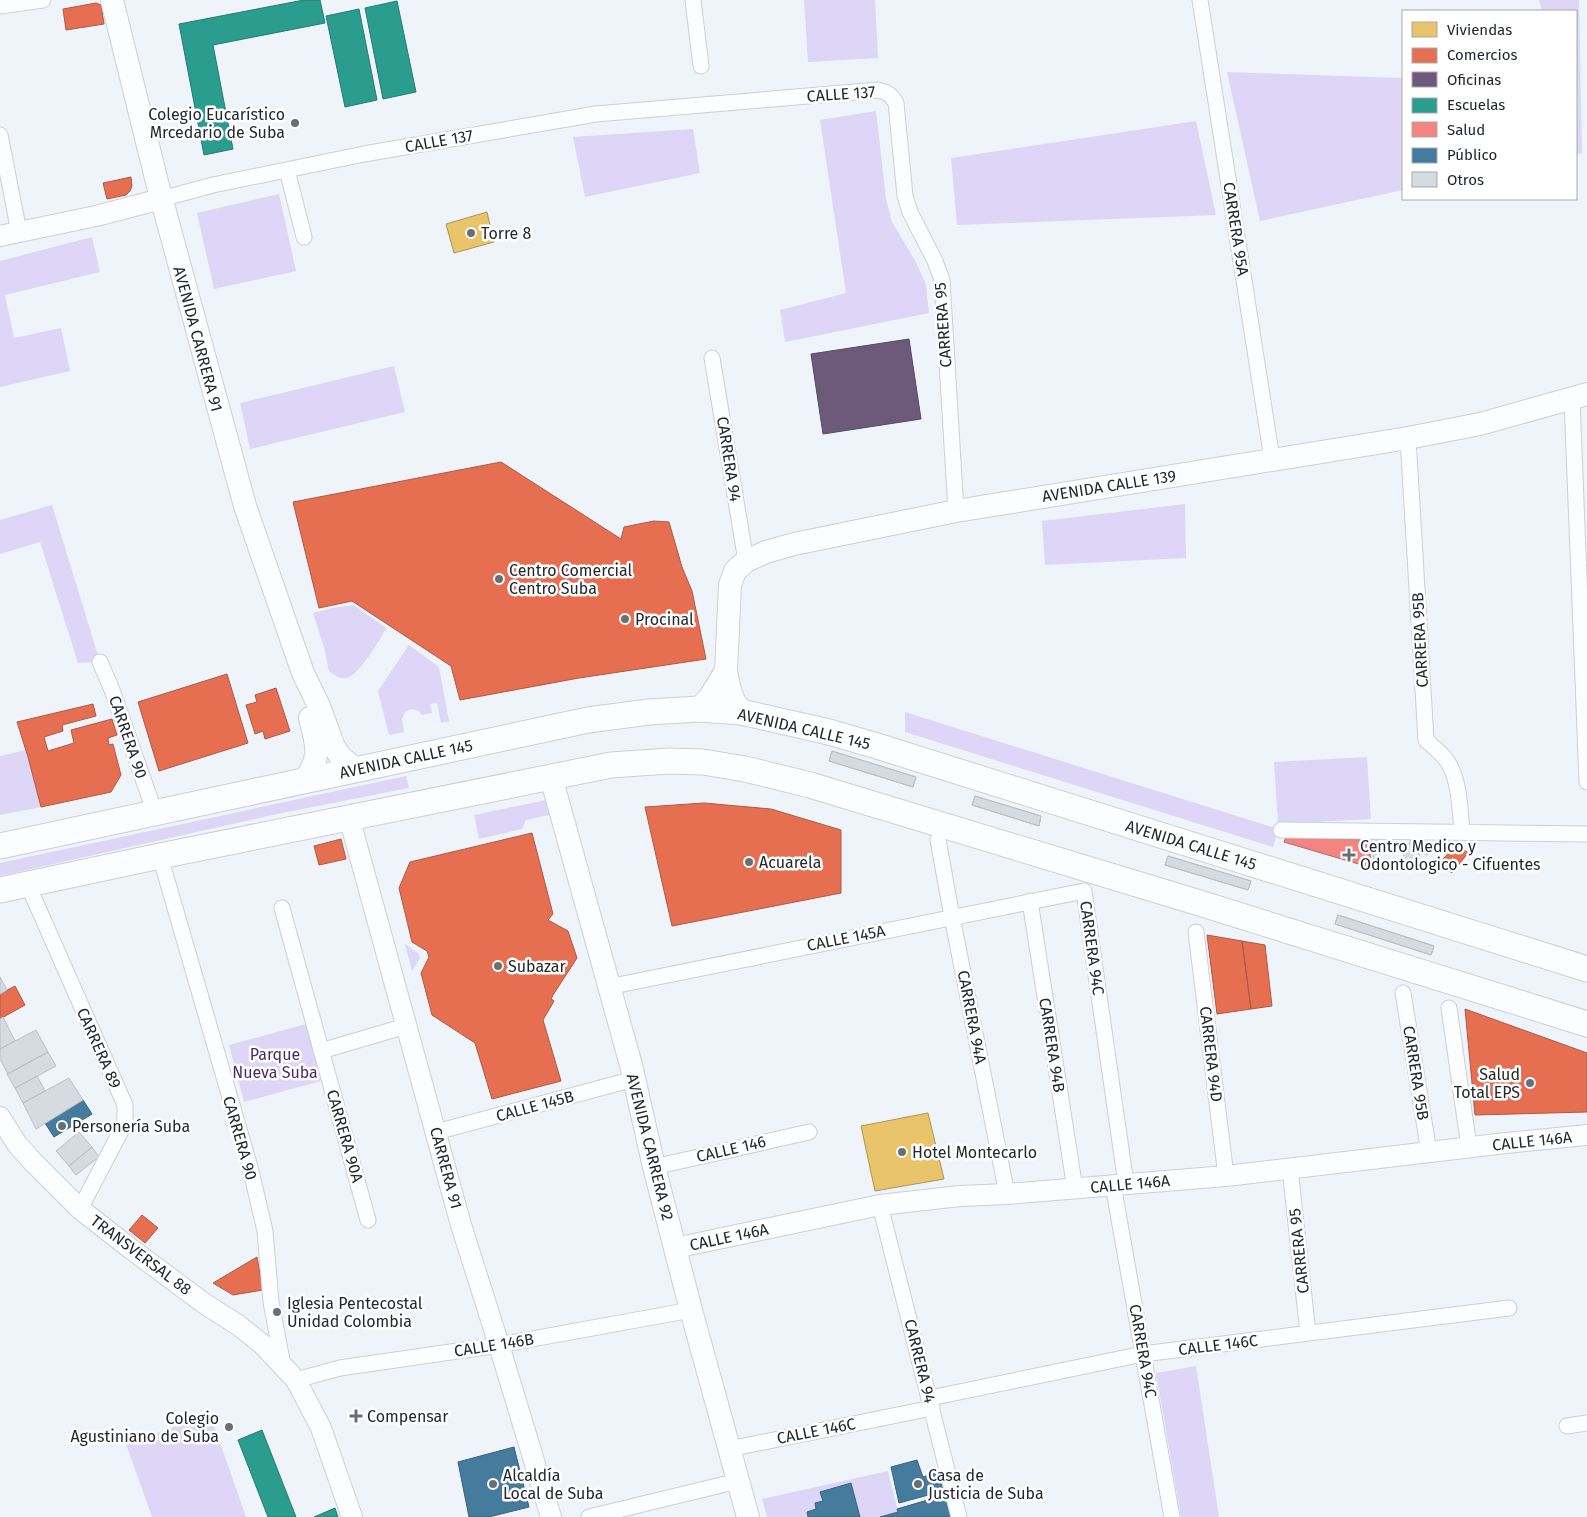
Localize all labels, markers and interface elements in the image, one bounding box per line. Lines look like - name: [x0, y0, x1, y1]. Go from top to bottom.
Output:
- legend: [1402, 10, 1577, 200]
- text: Viviendas: [1447, 21, 1512, 39]
- text: Comercios: [1447, 46, 1517, 64]
- text: Oficinas: [1447, 71, 1501, 89]
- street label: CALLE 137: [806, 82, 876, 106]
- text: Escuelas: [1447, 96, 1505, 114]
- place label: Colegio Eucarístico Mrcedario de Suba: [148, 105, 285, 142]
- marker: Colegio Eucarístico Mrcedario de Suba: [289, 117, 301, 129]
- text: Salud: [1447, 121, 1485, 139]
- street label: CALLE 137: [403, 126, 475, 156]
- text: Público: [1447, 146, 1497, 164]
- text: Otros: [1447, 171, 1484, 189]
- street label: CARRERA 95A: [1219, 181, 1253, 278]
- place label: Torre 8: [481, 224, 532, 243]
- marker: Torre 8: [465, 227, 477, 239]
- street label: AVENIDA CARRERA 91: [169, 264, 227, 414]
- street label: CARRERA 95: [931, 282, 955, 368]
- street label: CARRERA 94: [713, 415, 745, 503]
- street label: AVENIDA CALLE 139: [1041, 466, 1177, 506]
- place label: Centro Comercial Centro Suba: [509, 561, 633, 598]
- marker: Centro Comercial Centro Suba: [493, 573, 505, 585]
- street label: CARRERA 95B: [1408, 592, 1432, 688]
- place label: Procinal: [635, 610, 694, 629]
- marker: Procinal: [619, 613, 631, 625]
- street label: CARRERA 90: [105, 693, 151, 781]
- street label: AVENIDA CALLE 145: [736, 704, 872, 754]
- street label: AVENIDA CALLE 145: [338, 736, 474, 782]
- street label: AVENIDA CALLE 145: [1123, 816, 1259, 874]
- place label: Centro Medico y Odontologico - Cifuentes: [1360, 837, 1541, 874]
- marker: Centro Medico y Odontologico - Cifuentes: [1342, 848, 1356, 862]
- place label: Acuarela: [759, 853, 821, 872]
- marker: Acuarela: [743, 856, 755, 868]
- street label: CARRERA 94C: [1076, 900, 1108, 996]
- street label: CALLE 145A: [805, 921, 888, 955]
- place label: Subazar: [508, 957, 567, 976]
- marker: Subazar: [492, 960, 504, 972]
- street label: CARRERA 94A: [954, 969, 991, 1066]
- street label: CARRERA 94B: [1035, 996, 1069, 1094]
- street label: CARRERA 89: [73, 1005, 125, 1091]
- street label: CARRERA 94D: [1196, 1005, 1226, 1103]
- street label: CARRERA 95B: [1399, 1024, 1433, 1122]
- park label: Parque Nueva Suba: [232, 1045, 318, 1082]
- place label: Salud Total EPS: [1454, 1065, 1520, 1102]
- street label: AVENIDA CARRERA 92: [623, 1072, 677, 1222]
- marker: Salud Total EPS: [1524, 1077, 1536, 1089]
- street label: CALLE 145B: [494, 1086, 576, 1126]
- street label: CARRERA 90A: [323, 1087, 368, 1185]
- street label: CARRERA 90: [219, 1094, 261, 1182]
- place label: Personería Suba: [72, 1117, 190, 1136]
- marker: Personería Suba: [56, 1120, 68, 1132]
- street label: CARRERA 91: [426, 1125, 466, 1211]
- street label: CALLE 146A: [1491, 1127, 1574, 1155]
- street label: CALLE 146: [694, 1132, 768, 1166]
- place label: Hotel Montecarlo: [912, 1143, 1037, 1162]
- marker: Hotel Montecarlo: [896, 1146, 908, 1158]
- street label: CALLE 146A: [1089, 1171, 1171, 1197]
- street label: CARRERA 95: [1285, 1207, 1313, 1295]
- street label: TRANSVERSAL 88: [87, 1211, 195, 1299]
- street label: CALLE 146A: [688, 1219, 771, 1255]
- place label: Iglesia Pentecostal Unidad Colombia: [287, 1294, 423, 1331]
- street label: CARRERA 94C: [1125, 1303, 1161, 1399]
- marker: Iglesia Pentecostal Unidad Colombia: [271, 1306, 283, 1318]
- street label: CARRERA 94: [900, 1317, 940, 1405]
- street label: CALLE 146B: [453, 1329, 536, 1361]
- street label: CALLE 146C: [1177, 1331, 1259, 1359]
- place label: Compensar: [367, 1407, 449, 1426]
- place label: Colegio Agustiniano de Suba: [70, 1409, 219, 1446]
- marker: Compensar: [349, 1409, 363, 1423]
- street label: CALLE 146C: [775, 1414, 857, 1448]
- marker: Colegio Agustiniano de Suba: [223, 1421, 235, 1433]
- place label: Alcaldía Local de Suba: [503, 1466, 603, 1503]
- place label: Casa de Justicia de Suba: [928, 1466, 1044, 1503]
- marker: Alcaldía Local de Suba: [487, 1478, 499, 1490]
- marker: Casa de Justicia de Suba: [912, 1478, 924, 1490]

